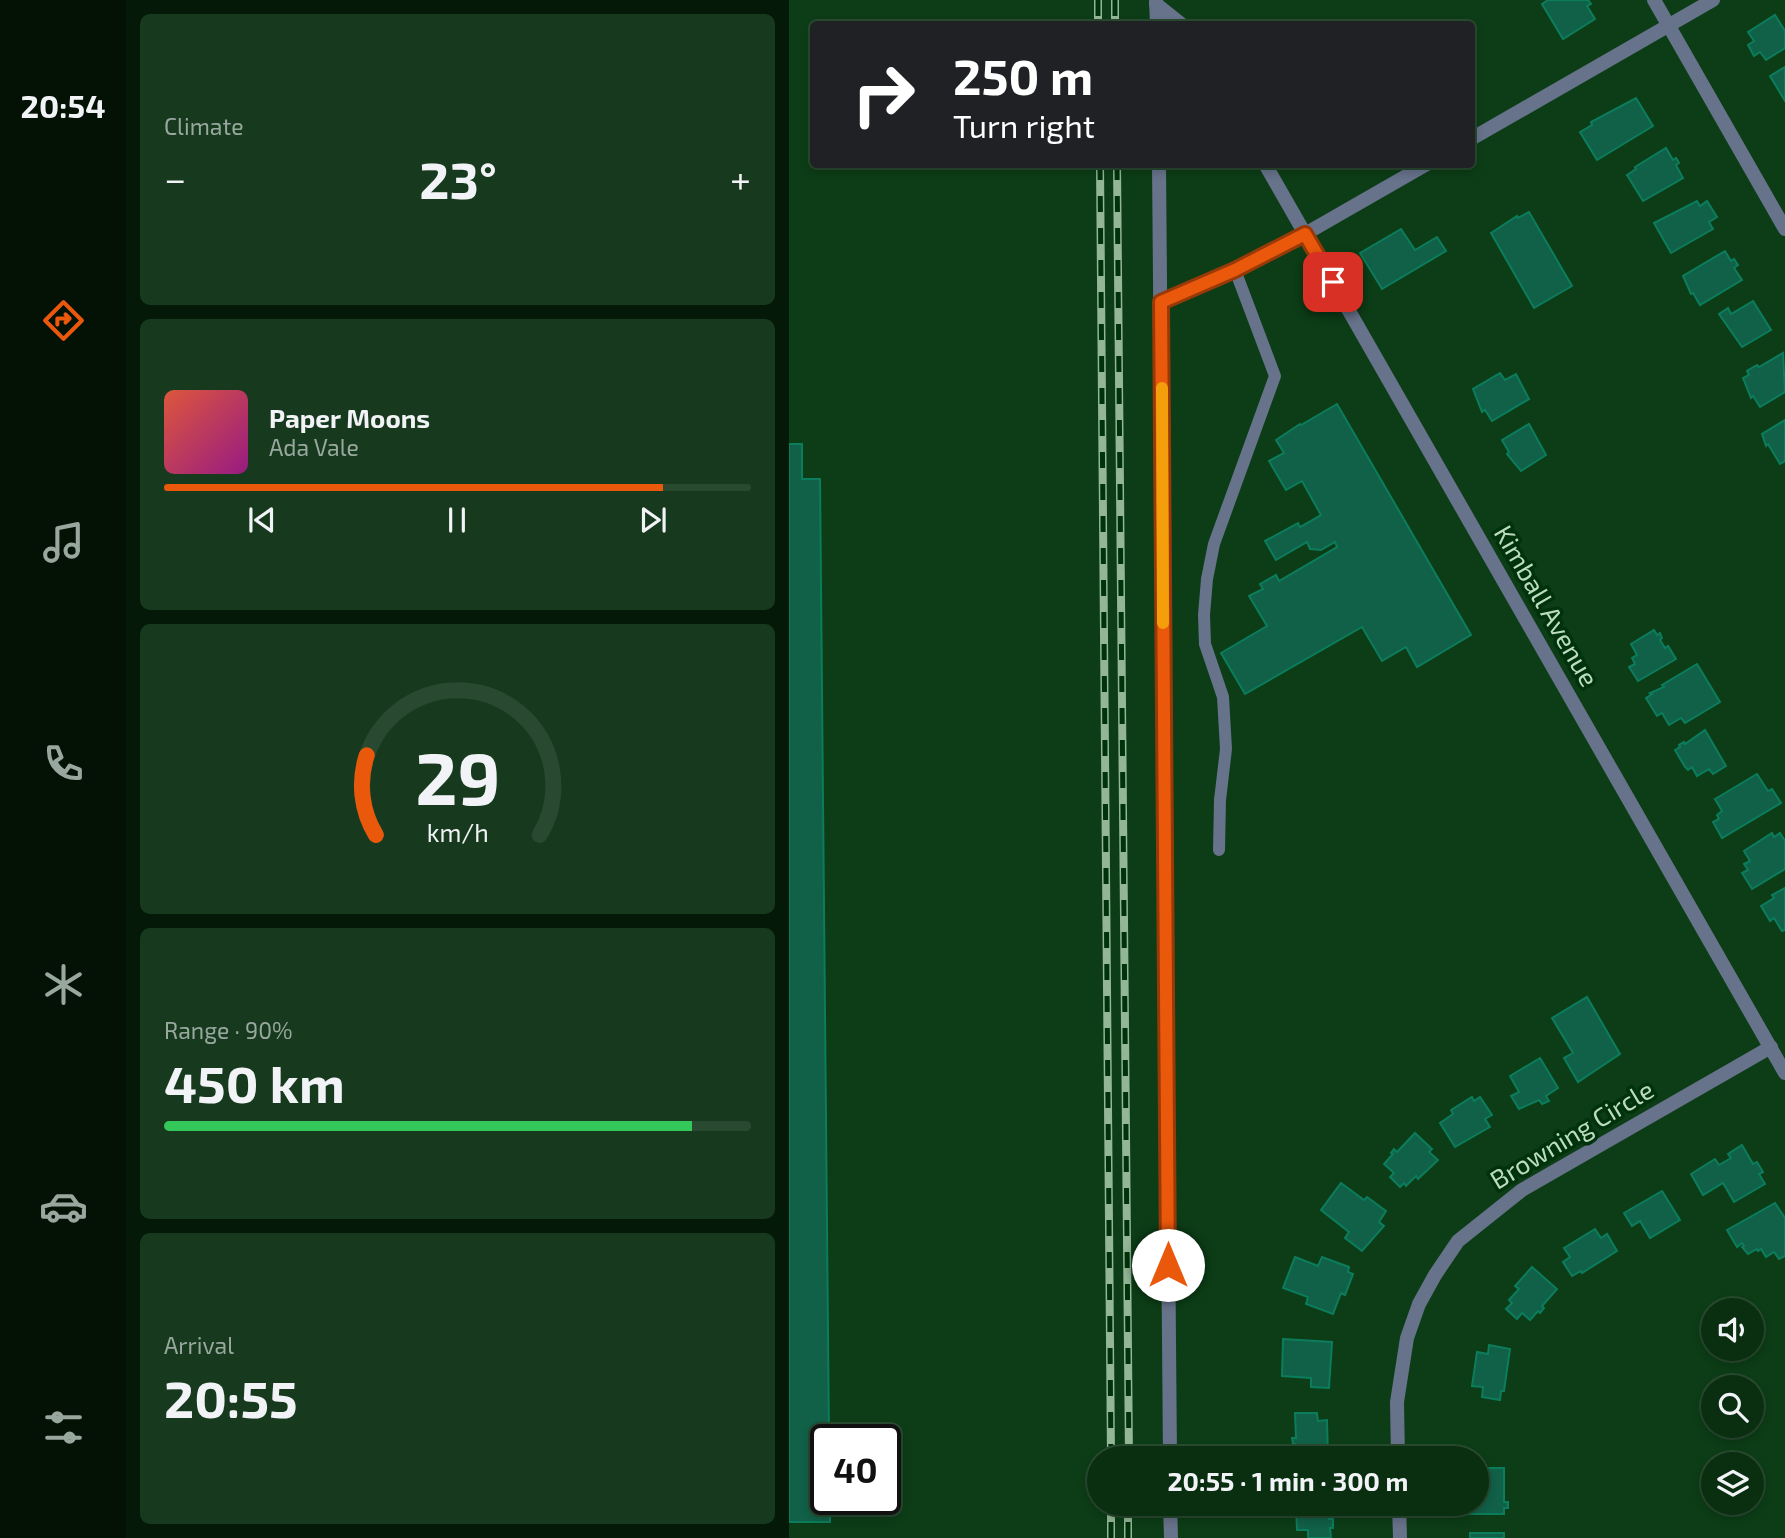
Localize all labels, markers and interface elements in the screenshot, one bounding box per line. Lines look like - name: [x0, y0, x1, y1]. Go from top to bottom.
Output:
- text: 250 m: [953, 46, 1093, 105]
- icon: right: [838, 49, 929, 140]
- text: 20:54: [20, 86, 106, 124]
- text: Turn right: [953, 106, 1095, 144]
- text: Climate: [164, 112, 244, 140]
- text: 23°: [419, 147, 497, 209]
- text: −: [164, 155, 186, 201]
- text: +: [730, 155, 751, 201]
- pin: [1303, 252, 1363, 312]
- icon: arrive: [1314, 263, 1352, 301]
- icon: directions: [39, 296, 88, 345]
- text: Paper Moons: [269, 402, 430, 433]
- text: Ada Vale: [269, 433, 359, 461]
- icon: previous: [243, 501, 281, 539]
- icon: pause: [438, 501, 476, 539]
- icon: next: [634, 501, 672, 539]
- icon: music: [39, 518, 88, 567]
- street label: Kimball Avenue: [1489, 519, 1606, 691]
- text: 29: [415, 732, 500, 820]
- icon: phone: [39, 739, 88, 788]
- text: km/h: [426, 817, 489, 847]
- icon: climate: [39, 960, 88, 1009]
- text: Range · 90%: [164, 1016, 293, 1044]
- text: 450 km: [164, 1051, 345, 1113]
- street label: Browning Circle: [1484, 1073, 1659, 1195]
- icon: car: [39, 1182, 88, 1231]
- position arrow: [1131, 1228, 1205, 1302]
- map controls: [1701, 1298, 1764, 1515]
- button: sound: [1701, 1298, 1764, 1361]
- text: Arrival: [164, 1331, 234, 1359]
- text: 20:55: [164, 1366, 298, 1428]
- button: search: [1701, 1375, 1764, 1438]
- icon: filters: [39, 1403, 88, 1452]
- speed limit sign: 40: [810, 1424, 901, 1515]
- button: layers: [1701, 1452, 1764, 1515]
- text: 20:55 · 1 min · 300 m: [1167, 1465, 1409, 1496]

